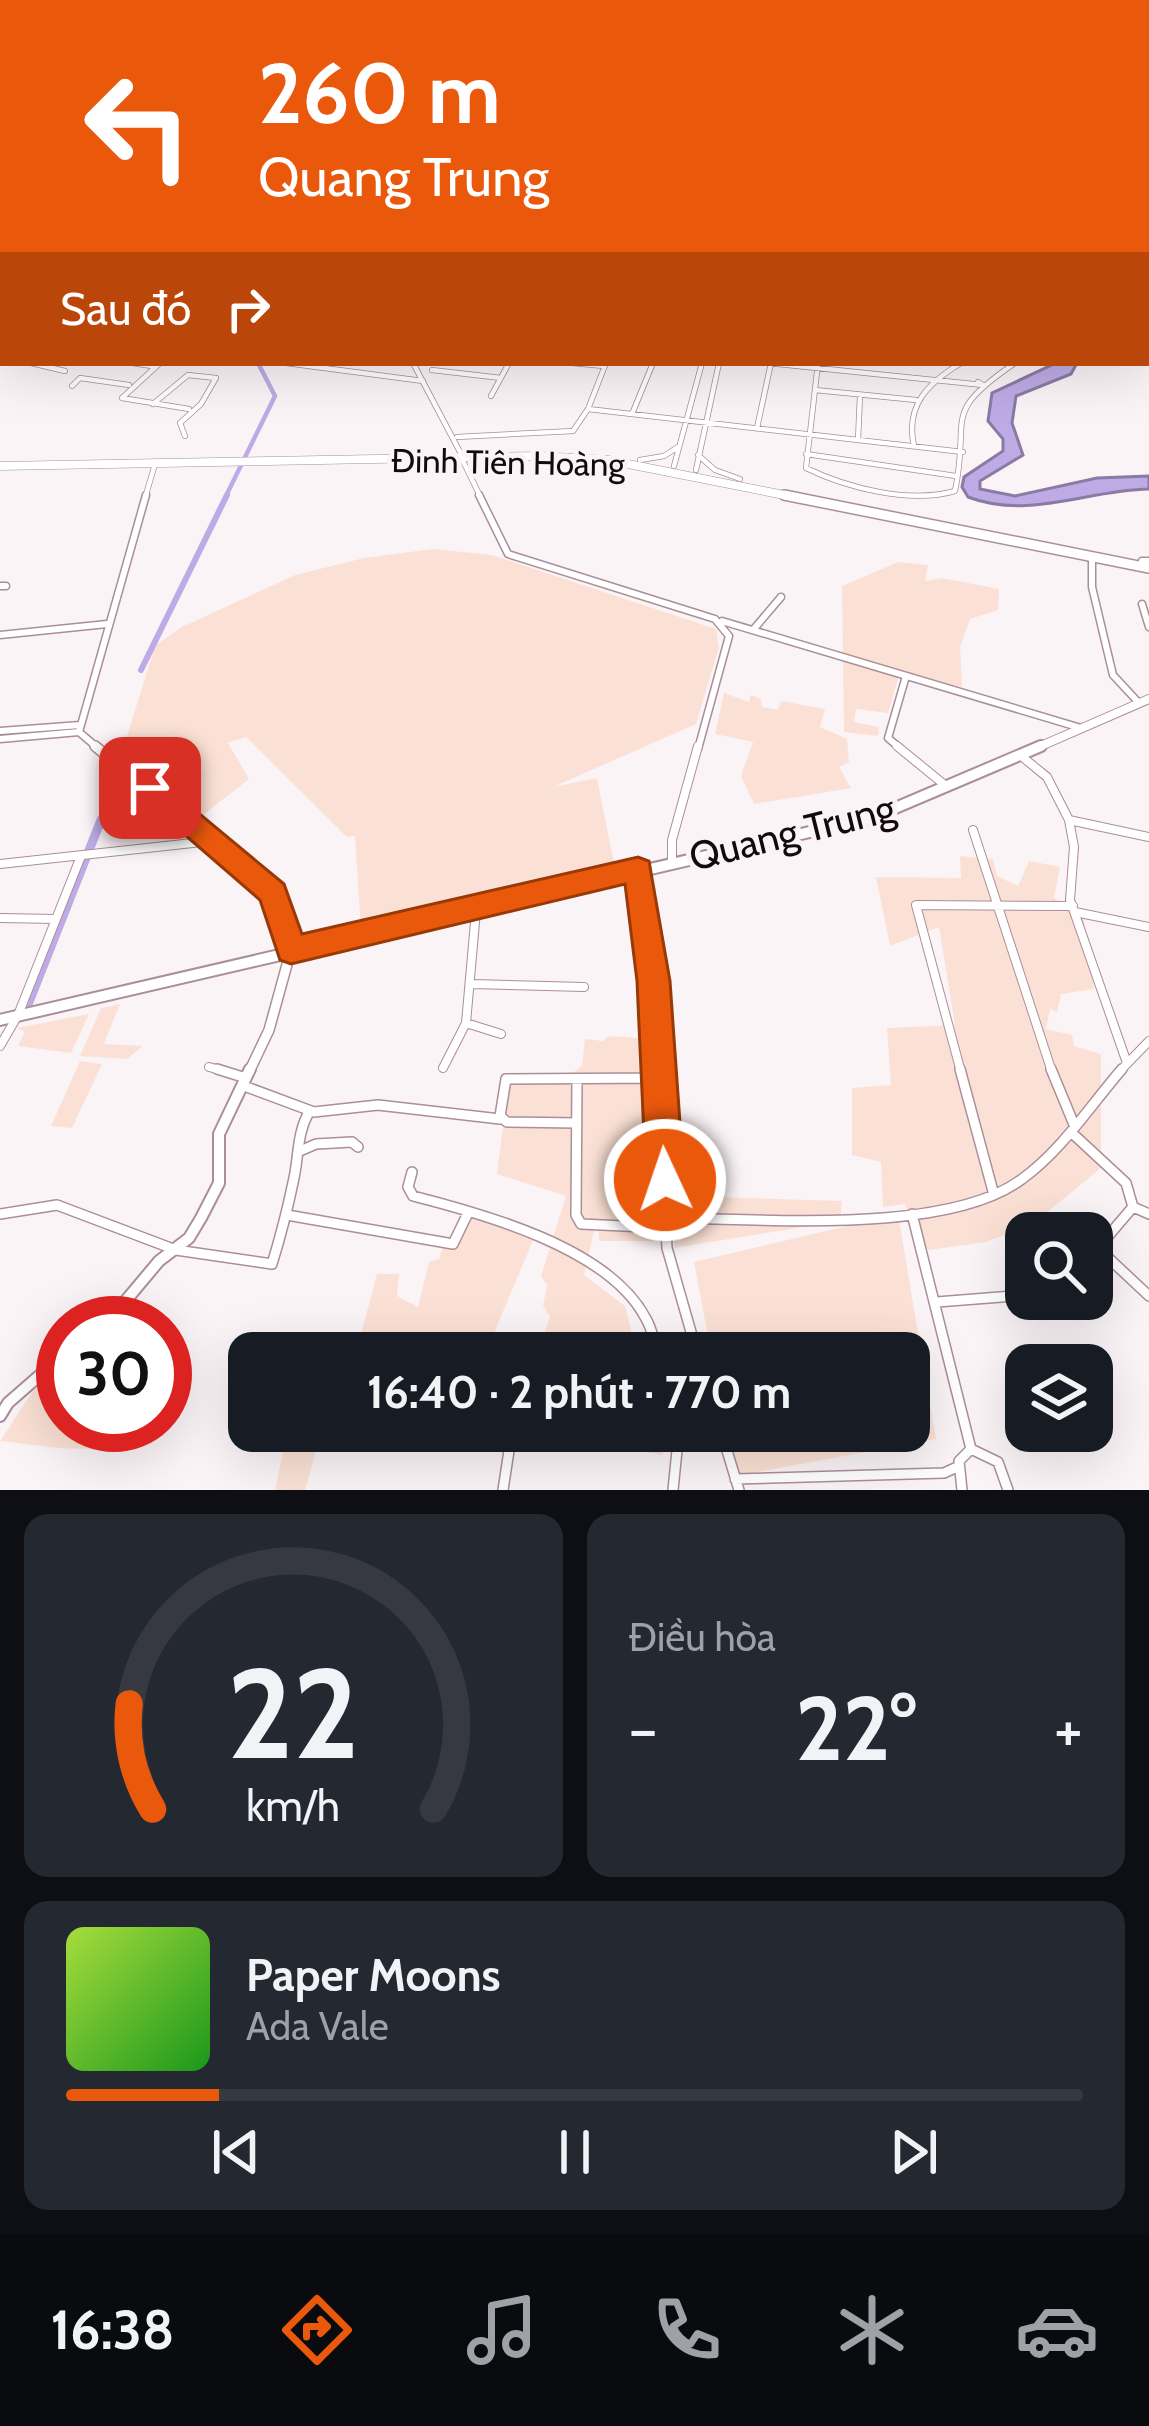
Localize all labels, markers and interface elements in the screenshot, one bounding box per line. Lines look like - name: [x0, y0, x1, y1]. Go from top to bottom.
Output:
- text: 260 m: [258, 42, 501, 144]
- icon: left: [60, 48, 216, 204]
- text: Quang Trung: [258, 144, 549, 210]
- icon: right: [215, 276, 281, 342]
- text: Sau đó: [60, 282, 191, 336]
- street label: Đinh Tiên Hoàng: [391, 440, 626, 484]
- pin: [99, 737, 201, 839]
- icon: arrive: [117, 755, 183, 821]
- street label: Quang Trung: [684, 783, 900, 881]
- position arrow: [602, 1117, 728, 1243]
- map controls: [1005, 1212, 1113, 1452]
- button: search: [1005, 1212, 1113, 1320]
- speed limit sign: 30: [36, 1296, 192, 1452]
- button: layers: [1005, 1344, 1113, 1452]
- text: 16:40 · 2 phút · 770 m: [367, 1365, 791, 1419]
- text: Điều hòa: [629, 1613, 776, 1661]
- text: 22: [227, 1638, 359, 1789]
- text: 22°: [795, 1673, 916, 1783]
- text: −: [629, 1688, 658, 1769]
- text: +: [1054, 1688, 1083, 1769]
- text: km/h: [246, 1779, 340, 1831]
- text: Paper Moons: [246, 1948, 501, 2002]
- text: Ada Vale: [246, 2002, 389, 2050]
- icon: previous: [203, 2119, 269, 2185]
- icon: pause: [542, 2119, 608, 2185]
- icon: next: [881, 2119, 947, 2185]
- icon: directions: [275, 2288, 359, 2372]
- icon: music: [460, 2288, 544, 2372]
- icon: phone: [645, 2288, 729, 2372]
- icon: climate: [830, 2288, 914, 2372]
- icon: car: [1015, 2288, 1099, 2372]
- text: 16:38: [50, 2297, 174, 2363]

